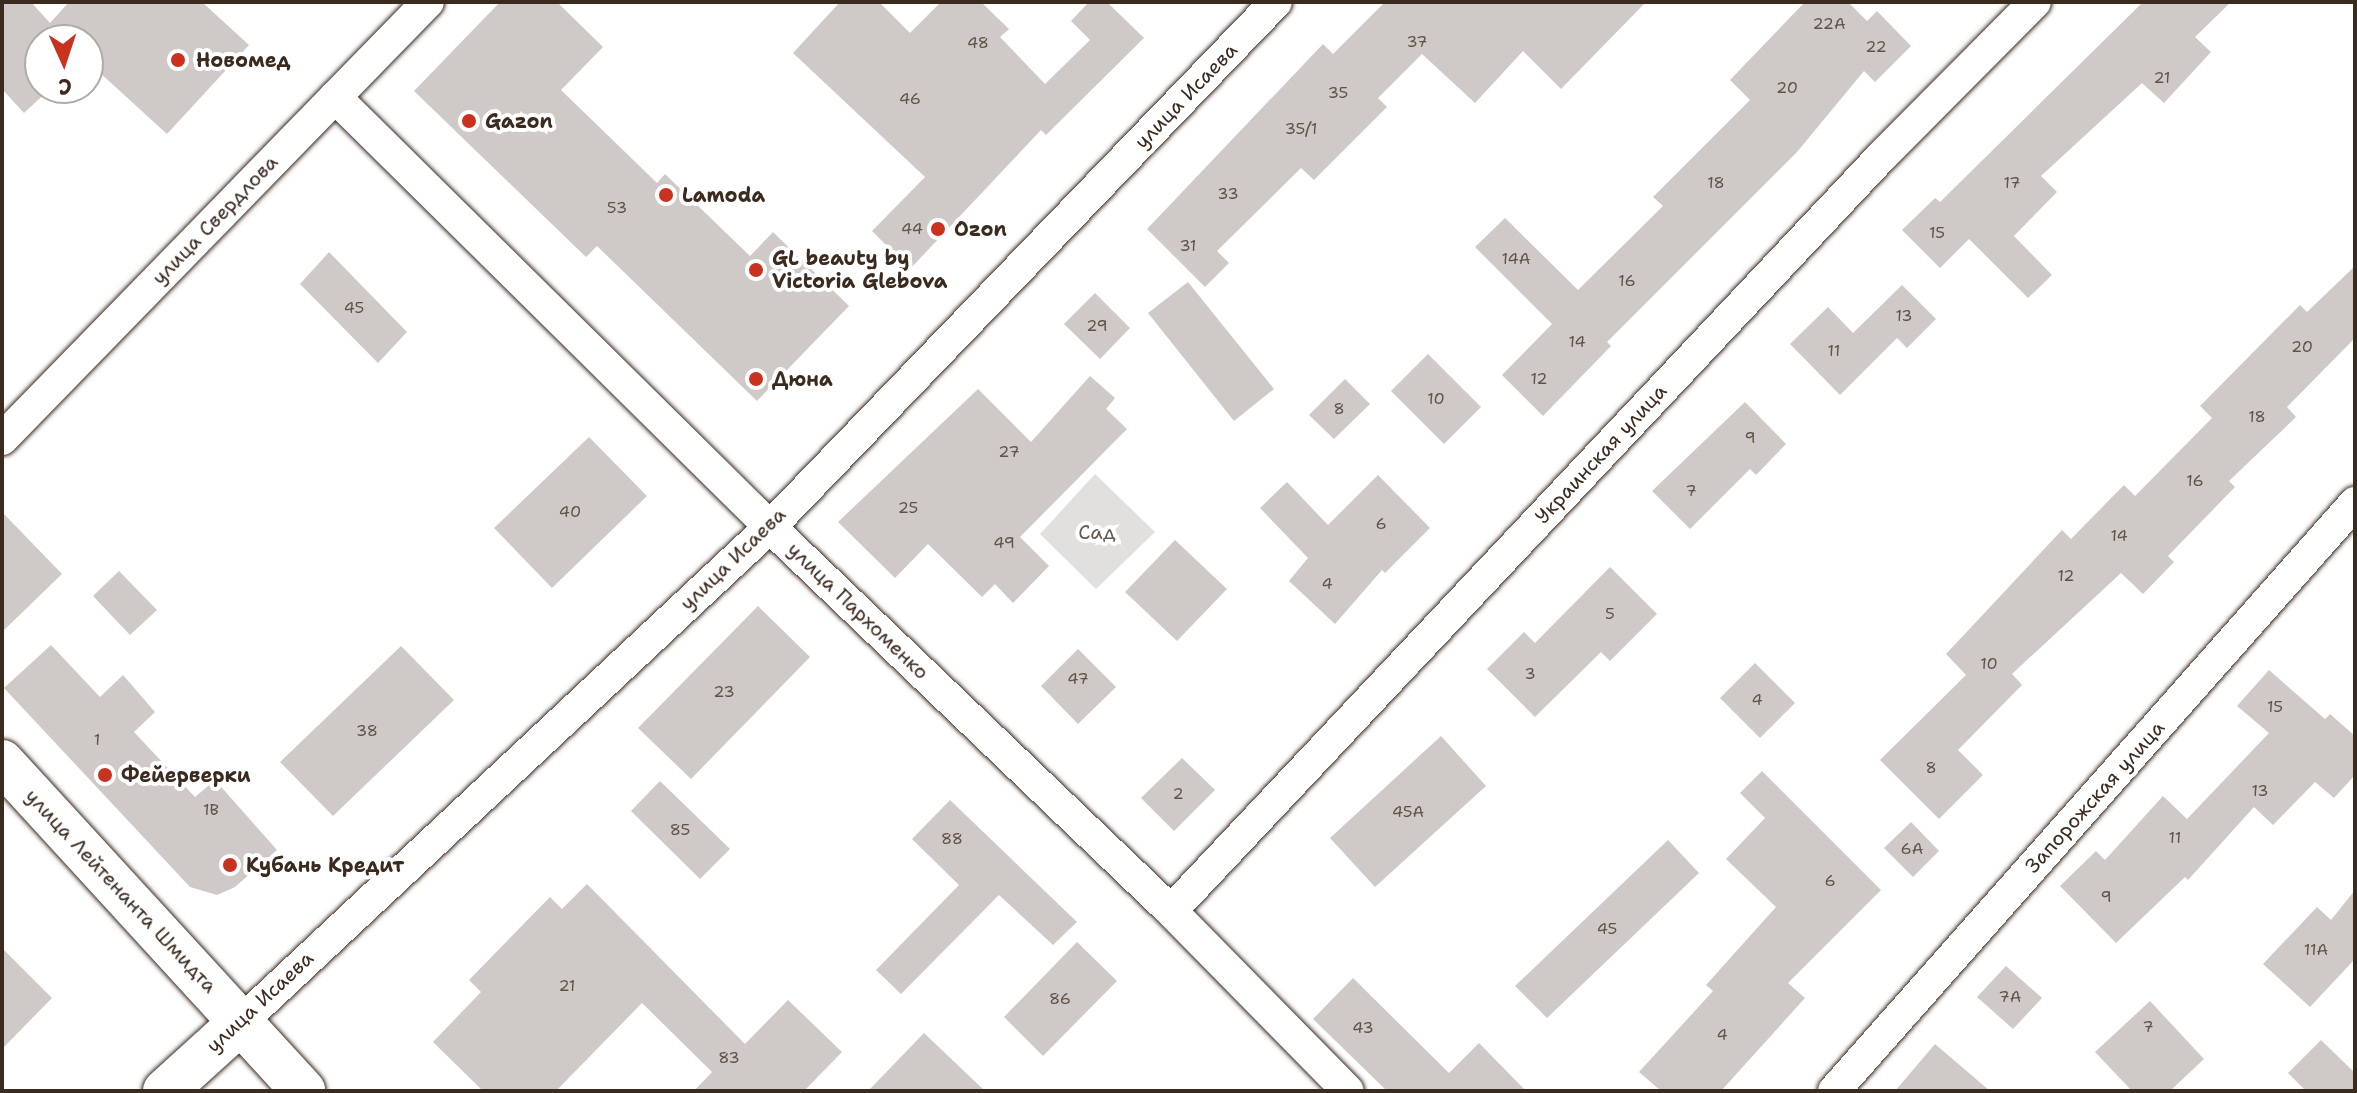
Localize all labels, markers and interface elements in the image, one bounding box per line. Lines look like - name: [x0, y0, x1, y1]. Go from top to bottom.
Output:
- house number: 22А: [1812, 14, 1846, 34]
- north arrow: [24, 24, 104, 104]
- house number: 37: [1406, 32, 1428, 52]
- house number: 48: [967, 33, 989, 53]
- house number: 22: [1865, 37, 1887, 57]
- street label: улица Исаева: [1130, 38, 1242, 154]
- place label: Новомед: [196, 48, 290, 72]
- marker: Новомед: [167, 49, 189, 71]
- house number: 21: [2153, 68, 2171, 88]
- text: С: [58, 72, 73, 101]
- house number: 20: [1776, 78, 1798, 98]
- house number: 35: [1328, 83, 1348, 103]
- house number: 46: [899, 89, 921, 109]
- place label: Gazon: [485, 109, 553, 133]
- marker: Gazon: [460, 112, 478, 130]
- house number: 35/1: [1285, 119, 1317, 139]
- street label: улица Свердлова: [147, 150, 283, 290]
- house number: 18: [1707, 173, 1725, 193]
- house number: 17: [2003, 173, 2021, 193]
- place label: Lamoda: [682, 183, 765, 207]
- house number: 33: [1217, 184, 1239, 204]
- marker: Lamoda: [657, 186, 675, 204]
- house number: 53: [607, 198, 627, 218]
- place label: Ozon: [954, 217, 1007, 241]
- house number: 44: [901, 219, 923, 239]
- marker: Ozon: [929, 220, 947, 238]
- house number: 15: [1929, 223, 1945, 243]
- house number: 31: [1179, 236, 1197, 256]
- place label: GL beauty by Victoria Glebova: [772, 246, 947, 293]
- house number: 14А: [1502, 249, 1530, 269]
- marker: GL beauty by Victoria Glebova: [747, 261, 765, 279]
- house number: 16: [1618, 271, 1636, 291]
- house number: 45: [344, 298, 364, 318]
- house number: 13: [1895, 306, 1913, 326]
- house number: 29: [1086, 316, 1108, 336]
- house number: 14: [1568, 332, 1586, 352]
- house number: 20: [2291, 337, 2313, 357]
- house number: 11: [1828, 341, 1840, 361]
- place label: Дюна: [772, 367, 833, 391]
- house number: 12: [1530, 369, 1548, 389]
- marker: Дюна: [747, 370, 765, 388]
- street label: Украинская улица: [1530, 379, 1672, 529]
- house number: 10: [1427, 389, 1445, 409]
- house number: 8: [1333, 399, 1345, 419]
- house number: 18: [2248, 407, 2266, 427]
- house number: 9: [1744, 428, 1756, 448]
- house number: 27: [998, 442, 1020, 462]
- house number: 16: [2186, 471, 2204, 491]
- house number: 7: [1685, 481, 1697, 501]
- house number: 25: [898, 498, 918, 518]
- house number: 40: [559, 502, 581, 522]
- street label: улица Исаева: [675, 503, 791, 615]
- house number: 6: [1375, 514, 1387, 534]
- park label: Сад: [1078, 520, 1116, 544]
- house number: 14: [2110, 526, 2128, 546]
- house number: 49: [993, 533, 1015, 553]
- street label: улица Пархоменко: [782, 537, 934, 685]
- house number: 12: [2057, 566, 2075, 586]
- house number: 4: [1321, 574, 1333, 594]
- house number: 5: [1605, 604, 1615, 624]
- house number: 10: [1980, 654, 1998, 674]
- house number: 3: [1524, 664, 1536, 684]
- house number: 47: [1067, 669, 1089, 689]
- house number: 23: [713, 682, 735, 702]
- house number: 4: [1751, 690, 1763, 710]
- house number: 15: [2267, 697, 2283, 717]
- street label: Запорожская улица: [2020, 716, 2170, 878]
- house number: 38: [356, 721, 378, 741]
- house number: 1: [94, 730, 100, 750]
- house number: 8: [1925, 758, 1937, 778]
- place label: Фейерверки: [121, 763, 251, 787]
- marker: Фейерверки: [96, 766, 114, 784]
- house number: 13: [2251, 781, 2269, 801]
- street label: улица Лейтенанта Шмидта: [20, 784, 222, 998]
- house number: 2: [1172, 784, 1184, 804]
- house number: 1В: [203, 800, 219, 820]
- house number: 45А: [1392, 802, 1424, 822]
- house number: 85: [670, 820, 690, 840]
- house number: 11: [2169, 828, 2181, 848]
- house number: 88: [941, 829, 963, 849]
- house number: 6А: [1901, 839, 1923, 859]
- place label: Кубань Кредит: [246, 853, 404, 877]
- marker: Кубань Кредит: [221, 856, 239, 874]
- house number: 6: [1824, 871, 1836, 891]
- house number: 9: [2100, 887, 2112, 907]
- house number: 45: [1597, 919, 1617, 939]
- house number: 11А: [2304, 940, 2328, 960]
- street label: улица Исаева: [202, 946, 318, 1058]
- house number: 21: [558, 976, 576, 996]
- house number: 7А: [1999, 987, 2021, 1007]
- house number: 86: [1049, 989, 1071, 1009]
- house number: 7: [2142, 1017, 2154, 1037]
- house number: 43: [1352, 1018, 1374, 1038]
- house number: 4: [1716, 1025, 1728, 1045]
- house number: 83: [718, 1048, 740, 1068]

